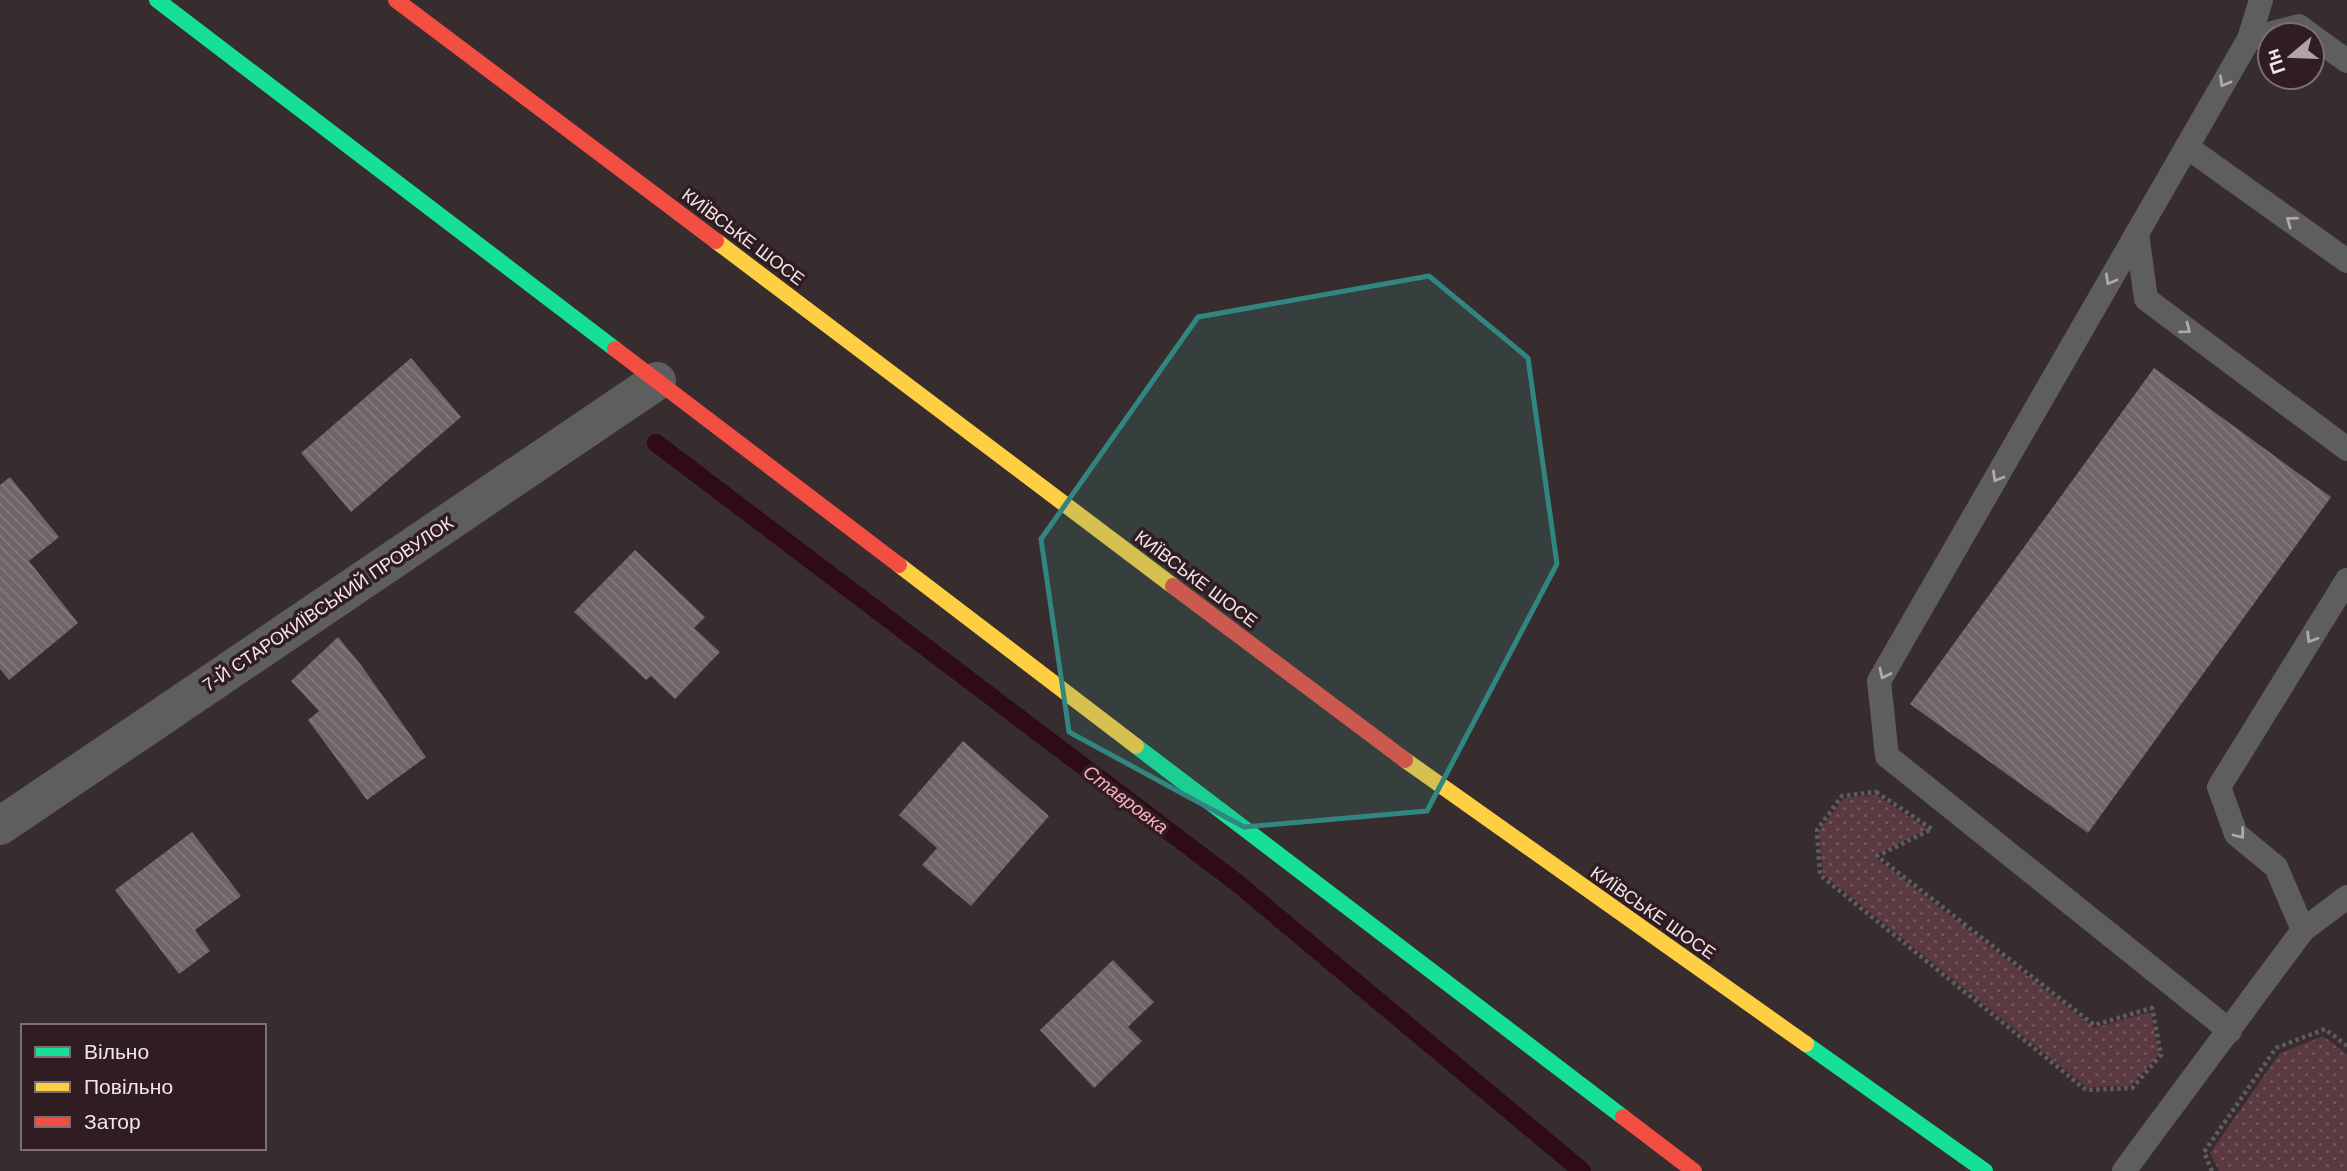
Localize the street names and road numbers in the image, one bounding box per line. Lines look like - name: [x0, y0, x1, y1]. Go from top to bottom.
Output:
- street label: КИЇВСЬКЕ ШОСЕ: [678, 185, 808, 289]
- street label: 7-Й СТАРОКИЇВСЬКИЙ ПРОВУЛОК: [199, 511, 457, 695]
- street label: КИЇВСЬКЕ ШОСЕ: [1131, 527, 1261, 631]
- street label: КИЇВСЬКЕ ШОСЕ: [1587, 862, 1719, 964]

